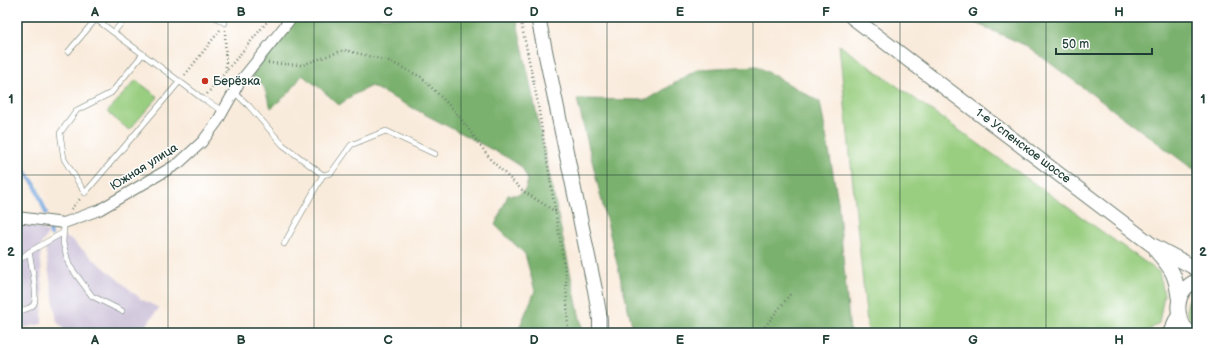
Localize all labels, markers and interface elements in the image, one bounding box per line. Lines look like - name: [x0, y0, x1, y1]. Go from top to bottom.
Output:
- text: A: [90, 4, 99, 20]
- text: B: [236, 4, 246, 20]
- text: C: [383, 4, 393, 20]
- text: D: [529, 4, 539, 20]
- text: E: [676, 4, 685, 20]
- text: F: [822, 4, 830, 20]
- text: G: [968, 4, 978, 20]
- text: H: [1114, 4, 1124, 20]
- scale bar: [1056, 30, 1152, 56]
- text: 50 m: [1062, 37, 1089, 52]
- place label: Берёзка: [213, 74, 260, 89]
- marker: Берёзка: [200, 76, 210, 86]
- text: 1: [8, 91, 14, 107]
- text: 1: [1200, 91, 1206, 107]
- street label: 1-е Успенское шоссе: [972, 105, 1074, 187]
- street label: Южная улица: [107, 140, 181, 194]
- text: 2: [7, 244, 15, 260]
- text: 2: [1199, 244, 1207, 260]
- text: A: [90, 332, 99, 348]
- text: B: [236, 332, 246, 348]
- text: C: [383, 332, 393, 348]
- text: D: [529, 332, 539, 348]
- text: E: [676, 332, 685, 348]
- text: F: [822, 332, 830, 348]
- text: G: [968, 332, 978, 348]
- text: H: [1114, 332, 1124, 348]

